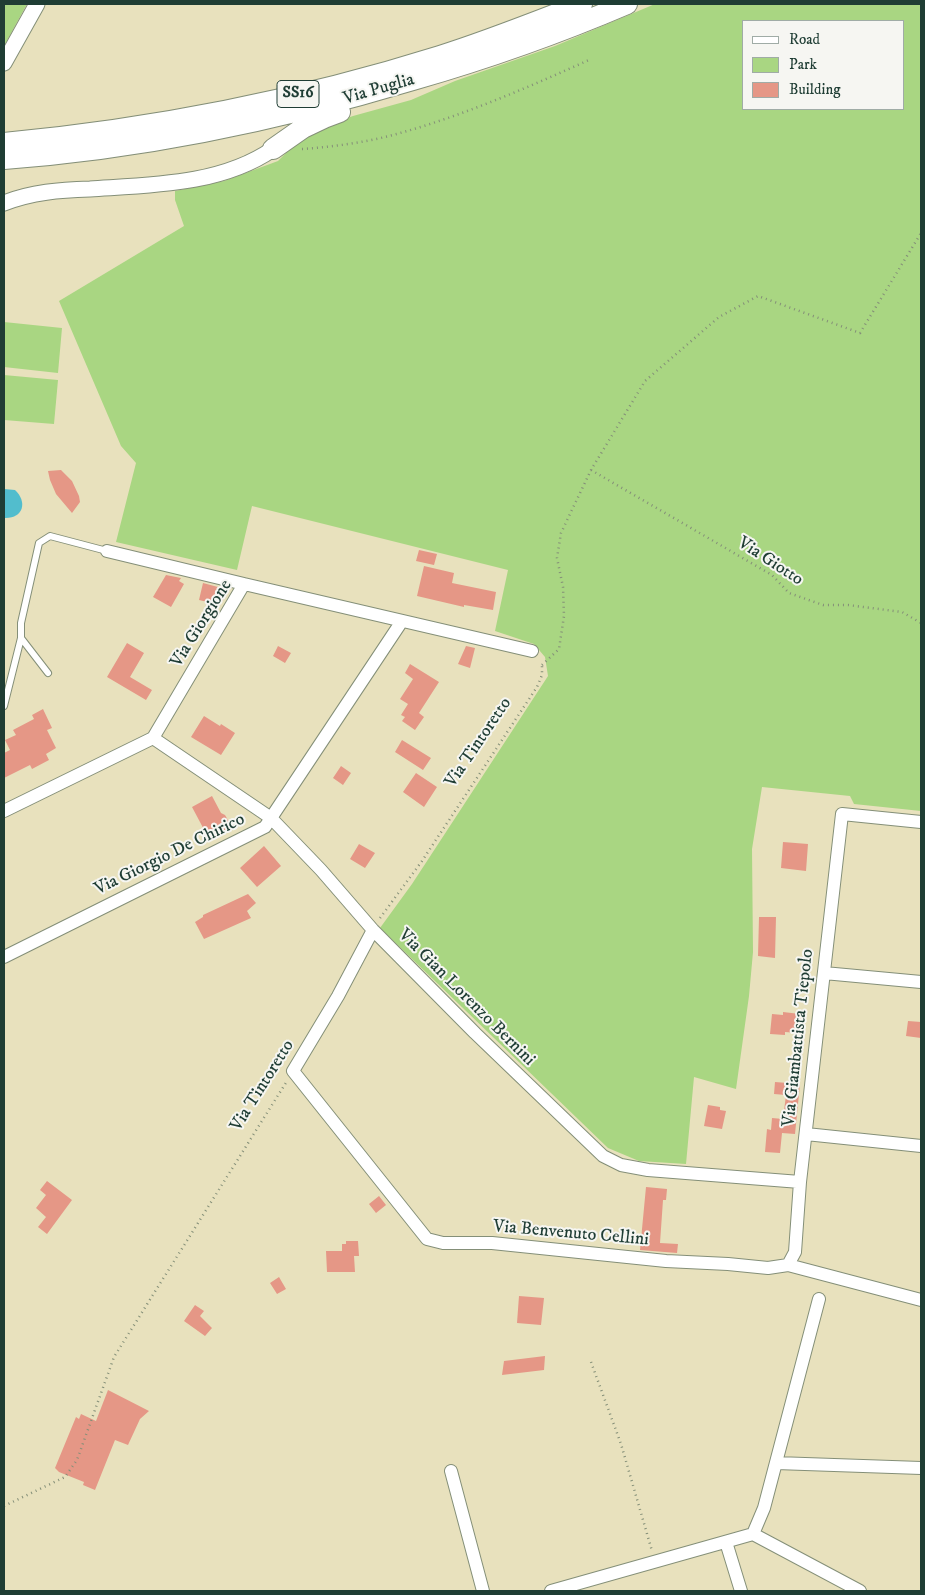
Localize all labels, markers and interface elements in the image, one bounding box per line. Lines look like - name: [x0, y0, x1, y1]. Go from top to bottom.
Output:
- legend: [742, 20, 905, 110]
- text: Road: [789, 30, 820, 49]
- text: Park: [789, 55, 817, 74]
- street label: Via Puglia: [341, 70, 417, 110]
- road number: SS16: [277, 80, 319, 108]
- text: Building: [789, 80, 841, 99]
- street label: Via Giotto: [733, 533, 807, 591]
- street label: Via Giorgione: [167, 576, 237, 672]
- street label: Via Tintoretto: [441, 694, 517, 792]
- street label: Via Giorgio De Chirico: [91, 809, 249, 901]
- street label: Via Gian Lorenzo Bernini: [393, 925, 539, 1071]
- street label: Via Giambattista Tiepolo: [779, 948, 819, 1128]
- street label: Via Tintoretto: [226, 1036, 300, 1136]
- street label: Via Benvenuto Cellini: [492, 1216, 650, 1252]

